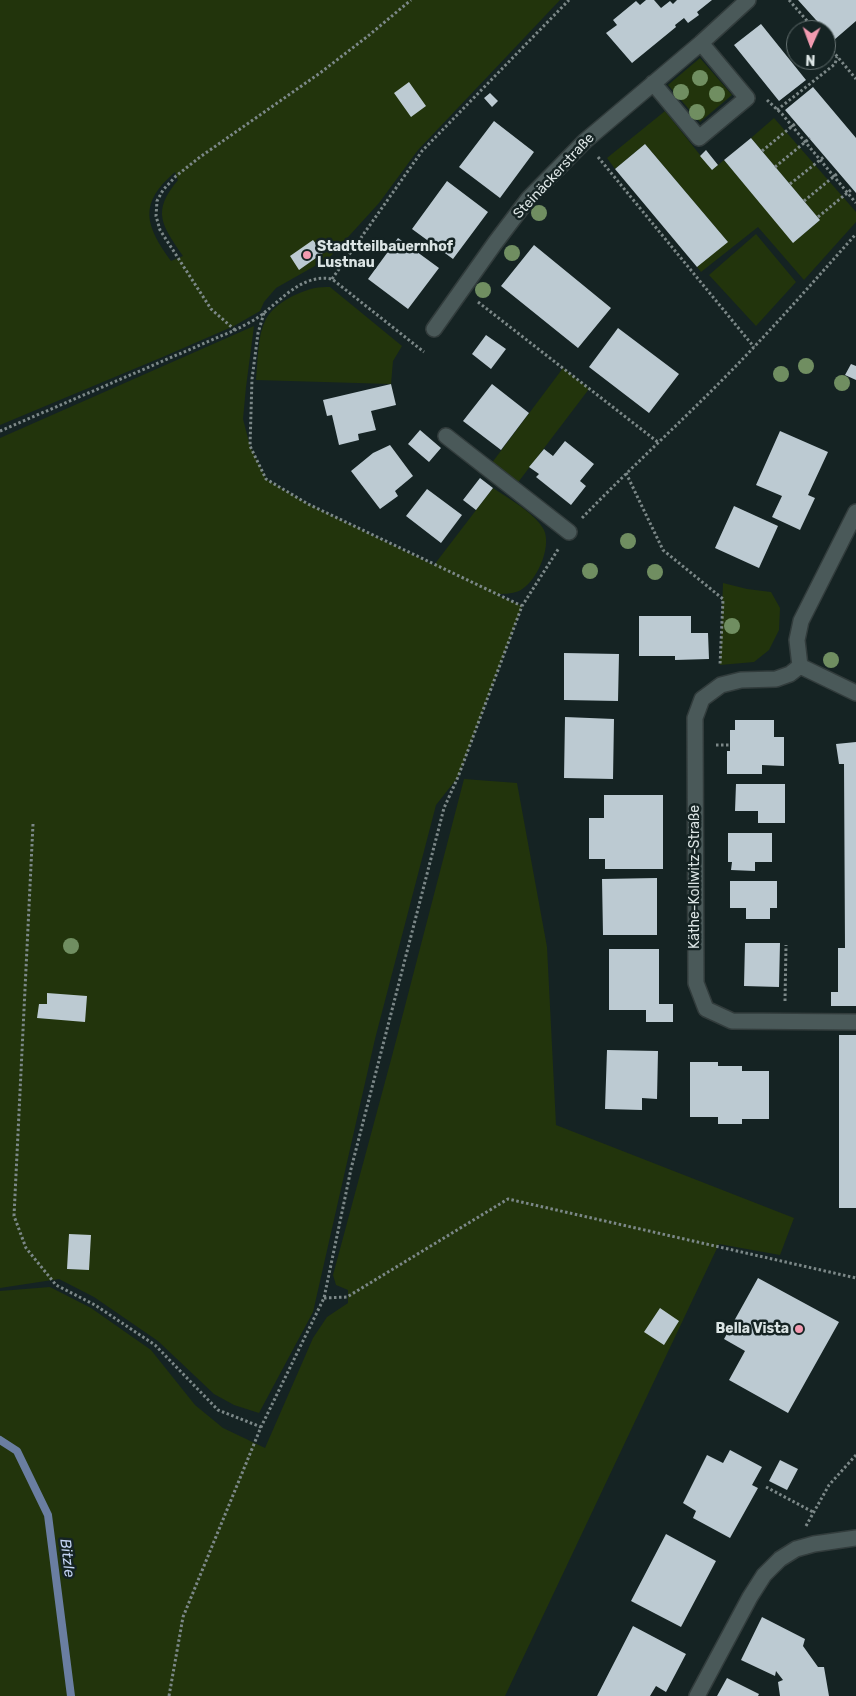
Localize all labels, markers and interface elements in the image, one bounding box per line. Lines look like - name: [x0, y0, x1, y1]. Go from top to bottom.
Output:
- north arrow: [786, 20, 836, 70]
- text: N: [805, 51, 816, 68]
- street label: Steinäckerstraße: [510, 130, 598, 222]
- place label: Stadtteilbauernhof Lustnau: [317, 239, 453, 272]
- marker: Stadtteilbauernhof Lustnau: [301, 249, 313, 261]
- street label: Käthe-Kollwitz-Straße: [687, 805, 703, 949]
- place label: Bella Vista: [716, 1321, 789, 1337]
- marker: Bella Vista: [793, 1323, 805, 1335]
- water label: Bitzle: [56, 1538, 78, 1578]

